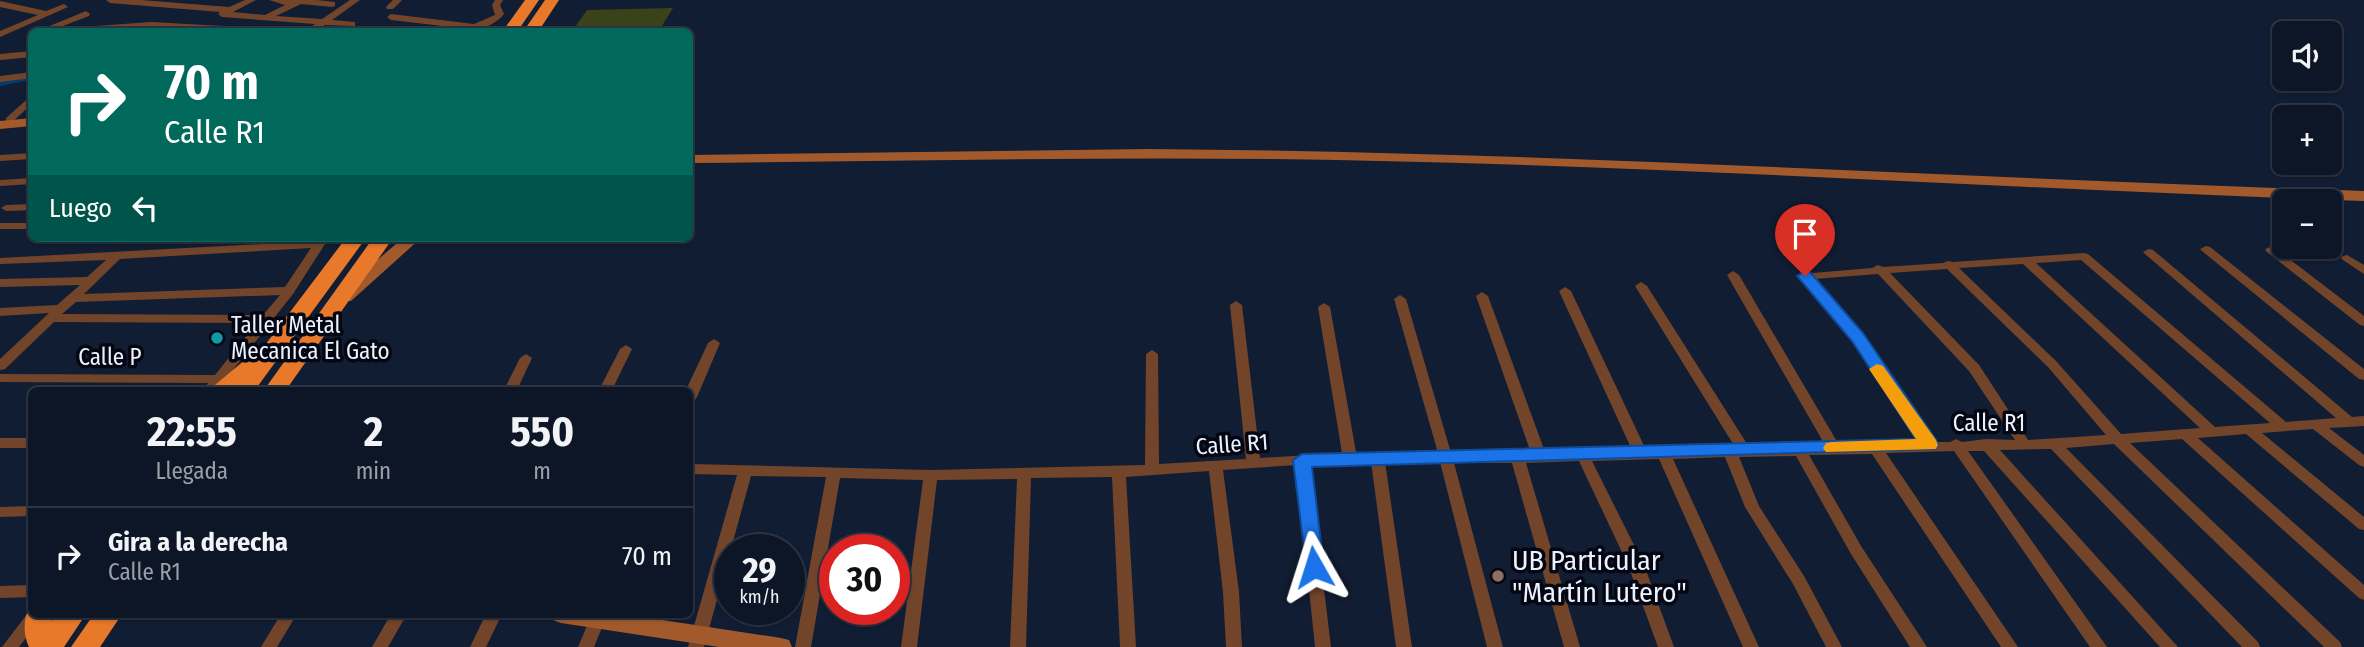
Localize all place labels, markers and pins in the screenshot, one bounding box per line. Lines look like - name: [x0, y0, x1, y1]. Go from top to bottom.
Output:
- pin: [1775, 204, 1835, 276]
- place label: Taller Metal Mecanica El Gato: [231, 311, 390, 365]
- marker: Taller Metal Mecanica El Gato: [209, 330, 225, 346]
- place label: UB Particular "Martín Lutero": [1512, 544, 1687, 609]
- marker: UB Particular "Martín Lutero": [1490, 568, 1506, 584]

